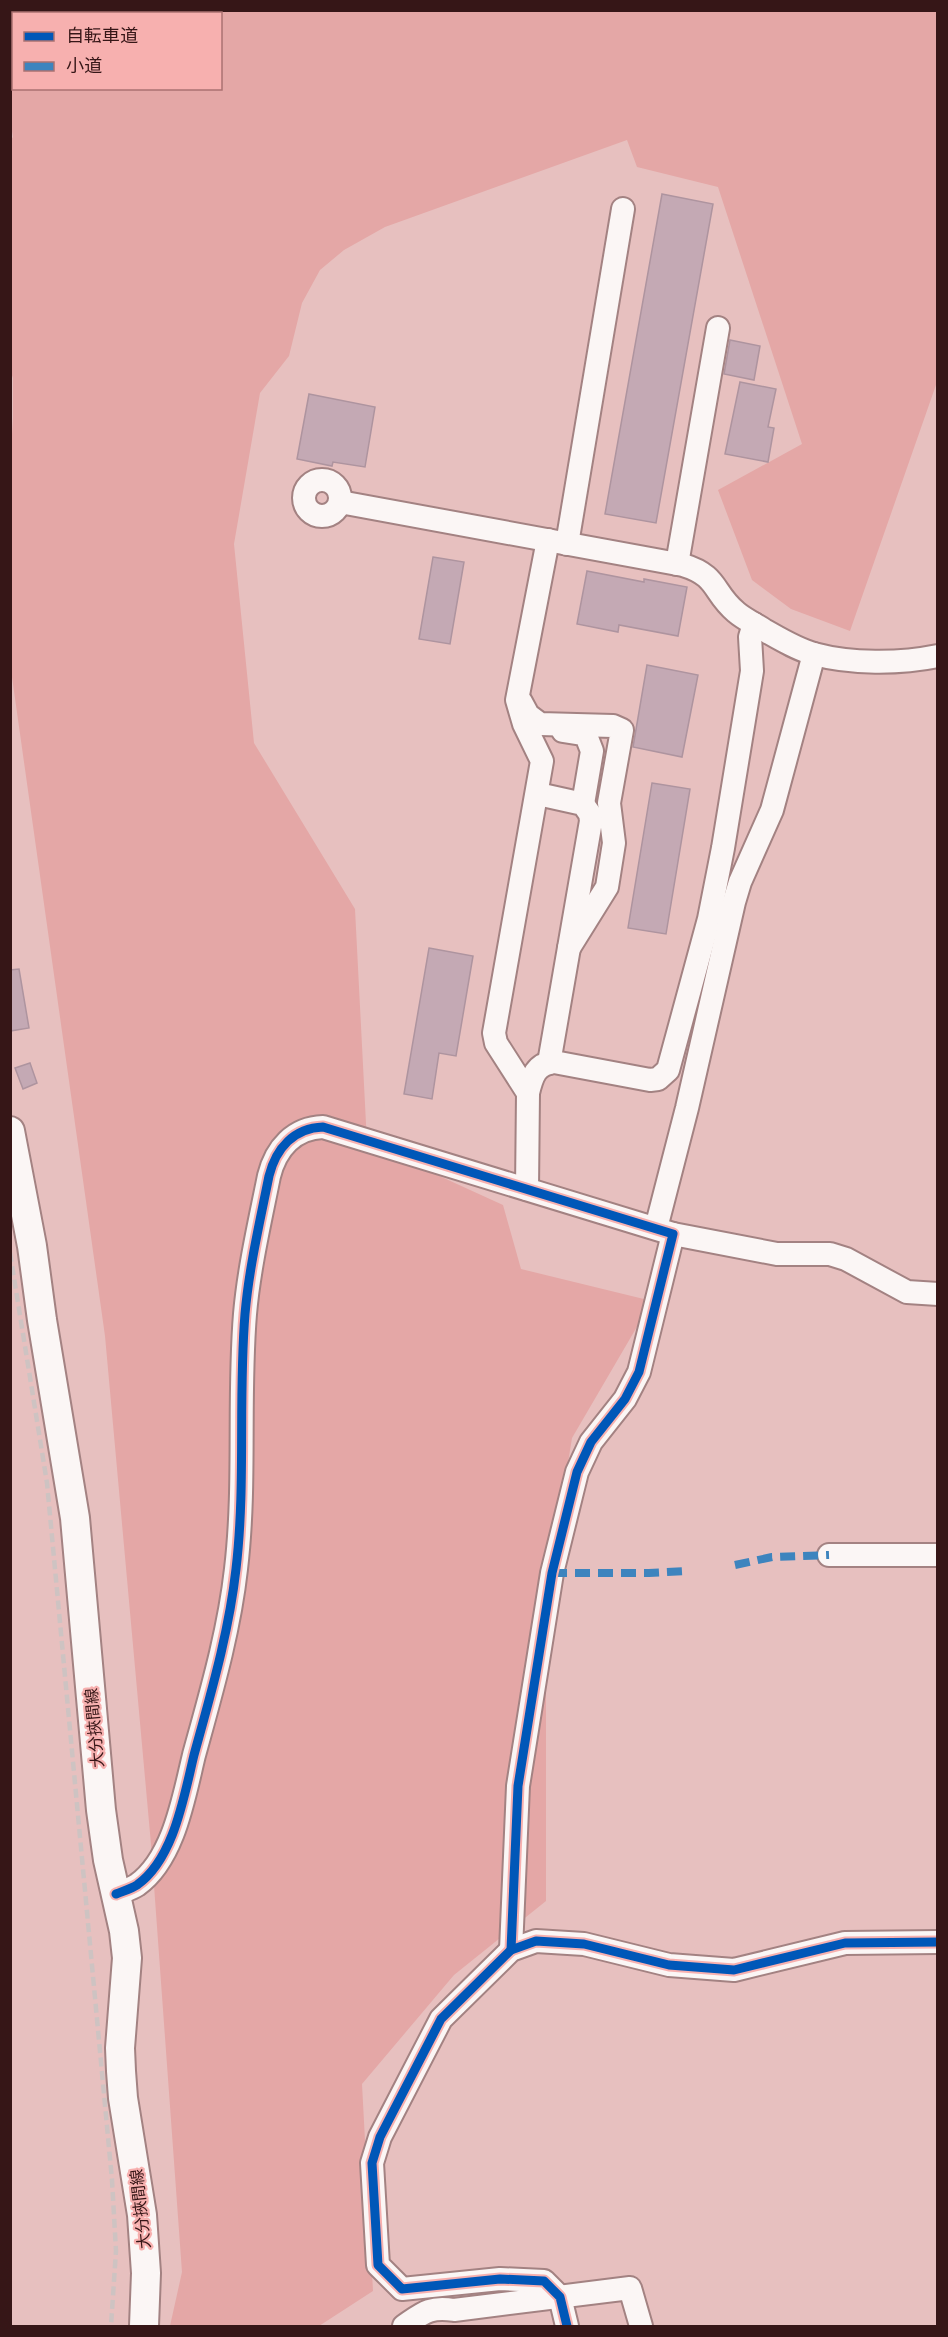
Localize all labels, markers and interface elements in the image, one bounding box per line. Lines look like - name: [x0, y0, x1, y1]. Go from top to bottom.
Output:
- legend: [12, 12, 222, 90]
- text: 自転車道: [66, 24, 138, 47]
- text: 小道: [66, 54, 102, 77]
- street label: 大分挾間線: [81, 1687, 107, 1769]
- street label: 大分挾間線: [126, 2168, 154, 2250]

